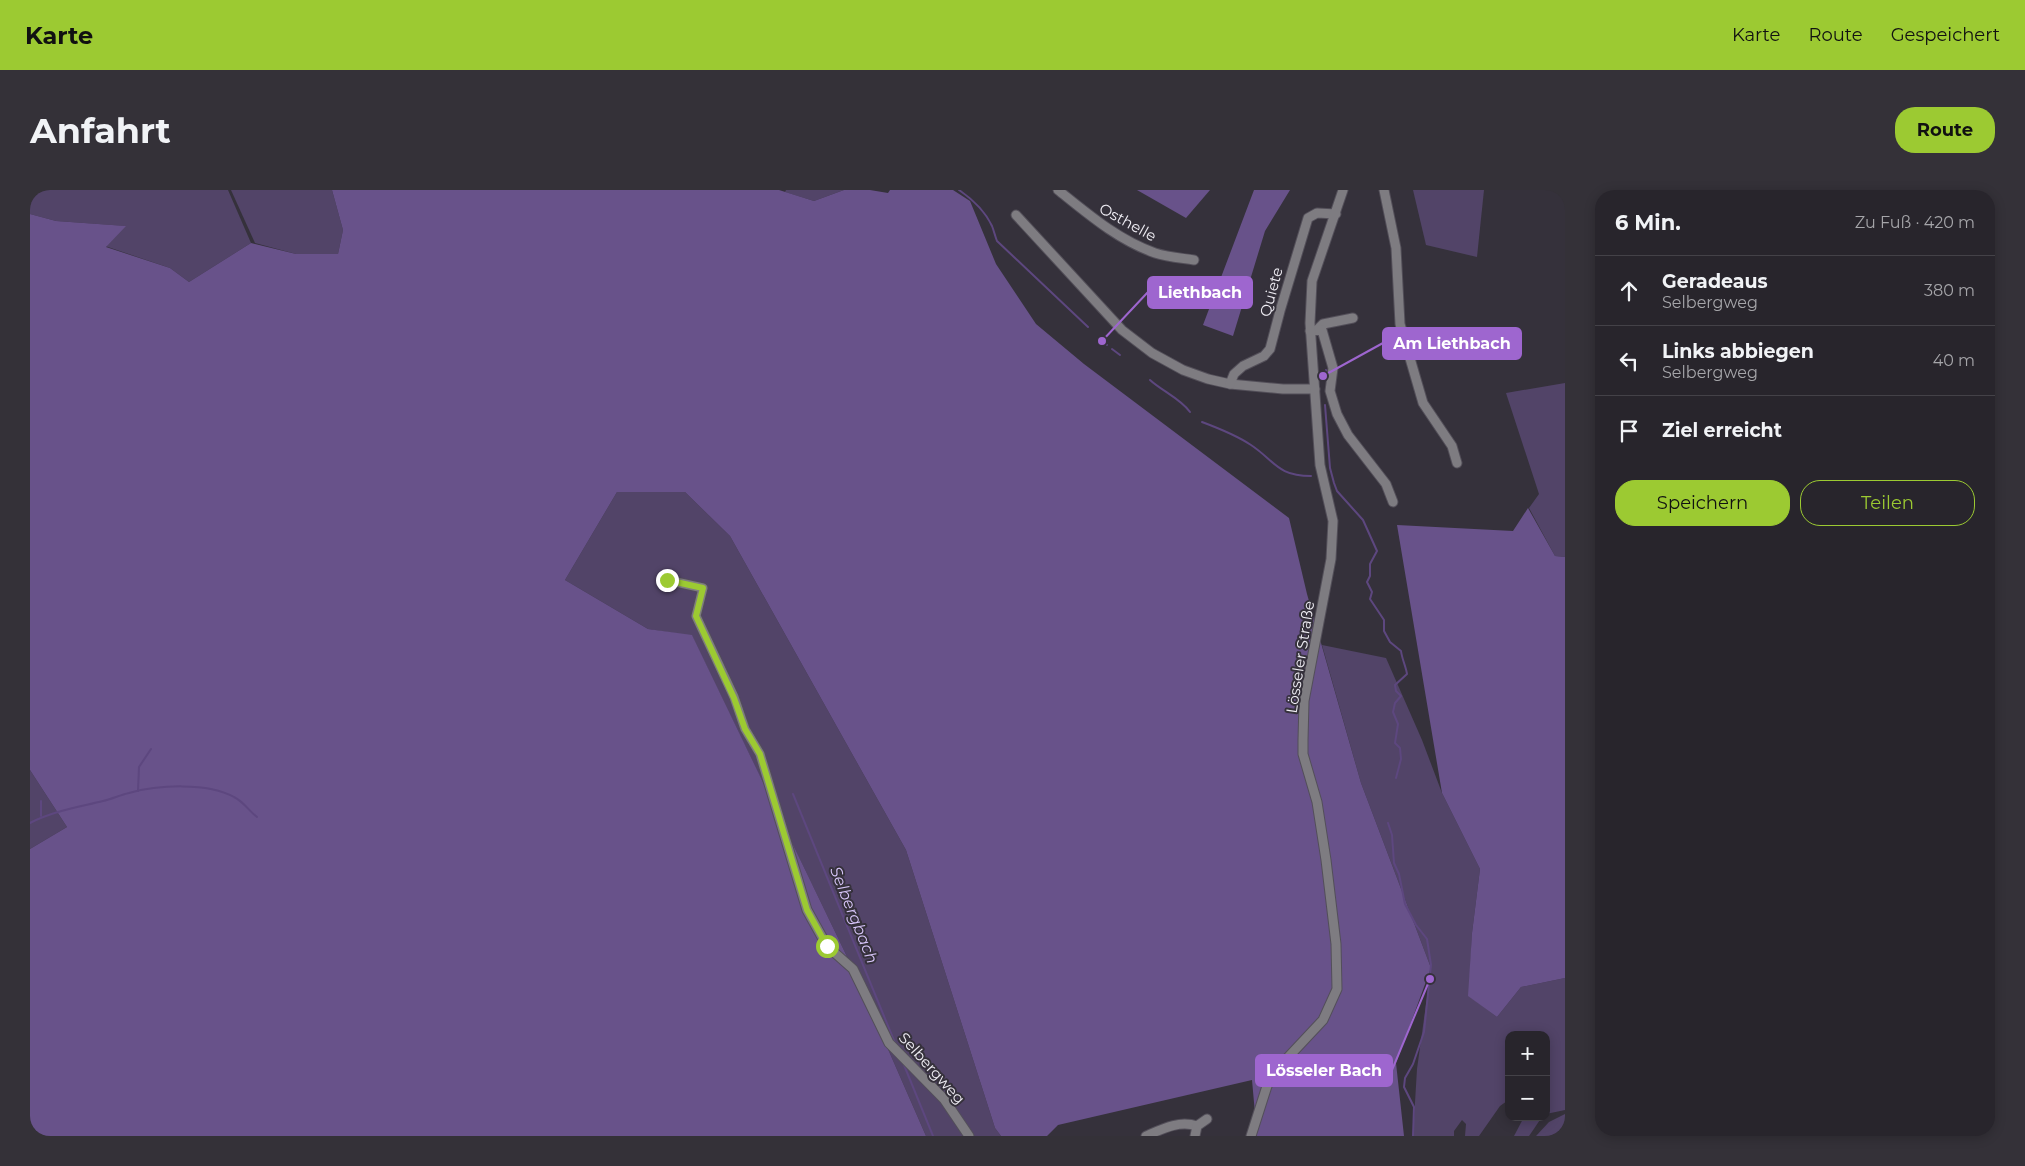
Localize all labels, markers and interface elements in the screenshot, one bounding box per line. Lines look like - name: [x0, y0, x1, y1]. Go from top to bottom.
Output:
- text: Karte: [25, 21, 93, 50]
- text: Karte: [1732, 24, 1780, 46]
- text: Route: [1808, 24, 1863, 46]
- text: Gespeichert: [1891, 24, 2000, 46]
- button: Route: [1895, 107, 1995, 153]
- text: Anfahrt: [30, 109, 171, 152]
- street label: Osthelle: [1096, 199, 1160, 245]
- text: 6 Min.: [1615, 210, 1681, 235]
- text: Zu Fuß · 420 m: [1855, 213, 1975, 232]
- street label: Quiete: [1255, 265, 1287, 319]
- text: Geradeaus: [1662, 270, 1768, 293]
- callout: Liethbach: [1148, 277, 1252, 308]
- icon: ahead: [1615, 277, 1643, 305]
- text: 380 m: [1924, 281, 1975, 300]
- text: Liethbach: [1158, 283, 1242, 302]
- text: Selbergweg: [1662, 293, 1758, 312]
- callout: Am Liethbach: [1383, 328, 1521, 359]
- text: Am Liethbach: [1392, 334, 1511, 353]
- text: Links abbiegen: [1662, 340, 1814, 363]
- icon: left: [1615, 347, 1643, 375]
- text: 40 m: [1933, 351, 1975, 370]
- text: Selbergweg: [1662, 363, 1758, 382]
- icon: arrive: [1615, 417, 1643, 445]
- text: Ziel erreicht: [1662, 419, 1782, 442]
- button: Speichern: [1615, 480, 1790, 526]
- button: Teilen: [1800, 480, 1975, 526]
- route end: [656, 569, 679, 592]
- street label: Lösseler Straße: [1282, 599, 1318, 715]
- water label: Selbergbach: [826, 864, 882, 966]
- route start: [816, 935, 839, 958]
- street label: Selbergweg: [895, 1028, 969, 1108]
- map controls: [1505, 1031, 1550, 1121]
- button: +: [1505, 1031, 1550, 1076]
- callout: Lösseler Bach: [1256, 1055, 1392, 1086]
- text: Lösseler Bach: [1266, 1061, 1382, 1080]
- button: −: [1505, 1076, 1550, 1121]

